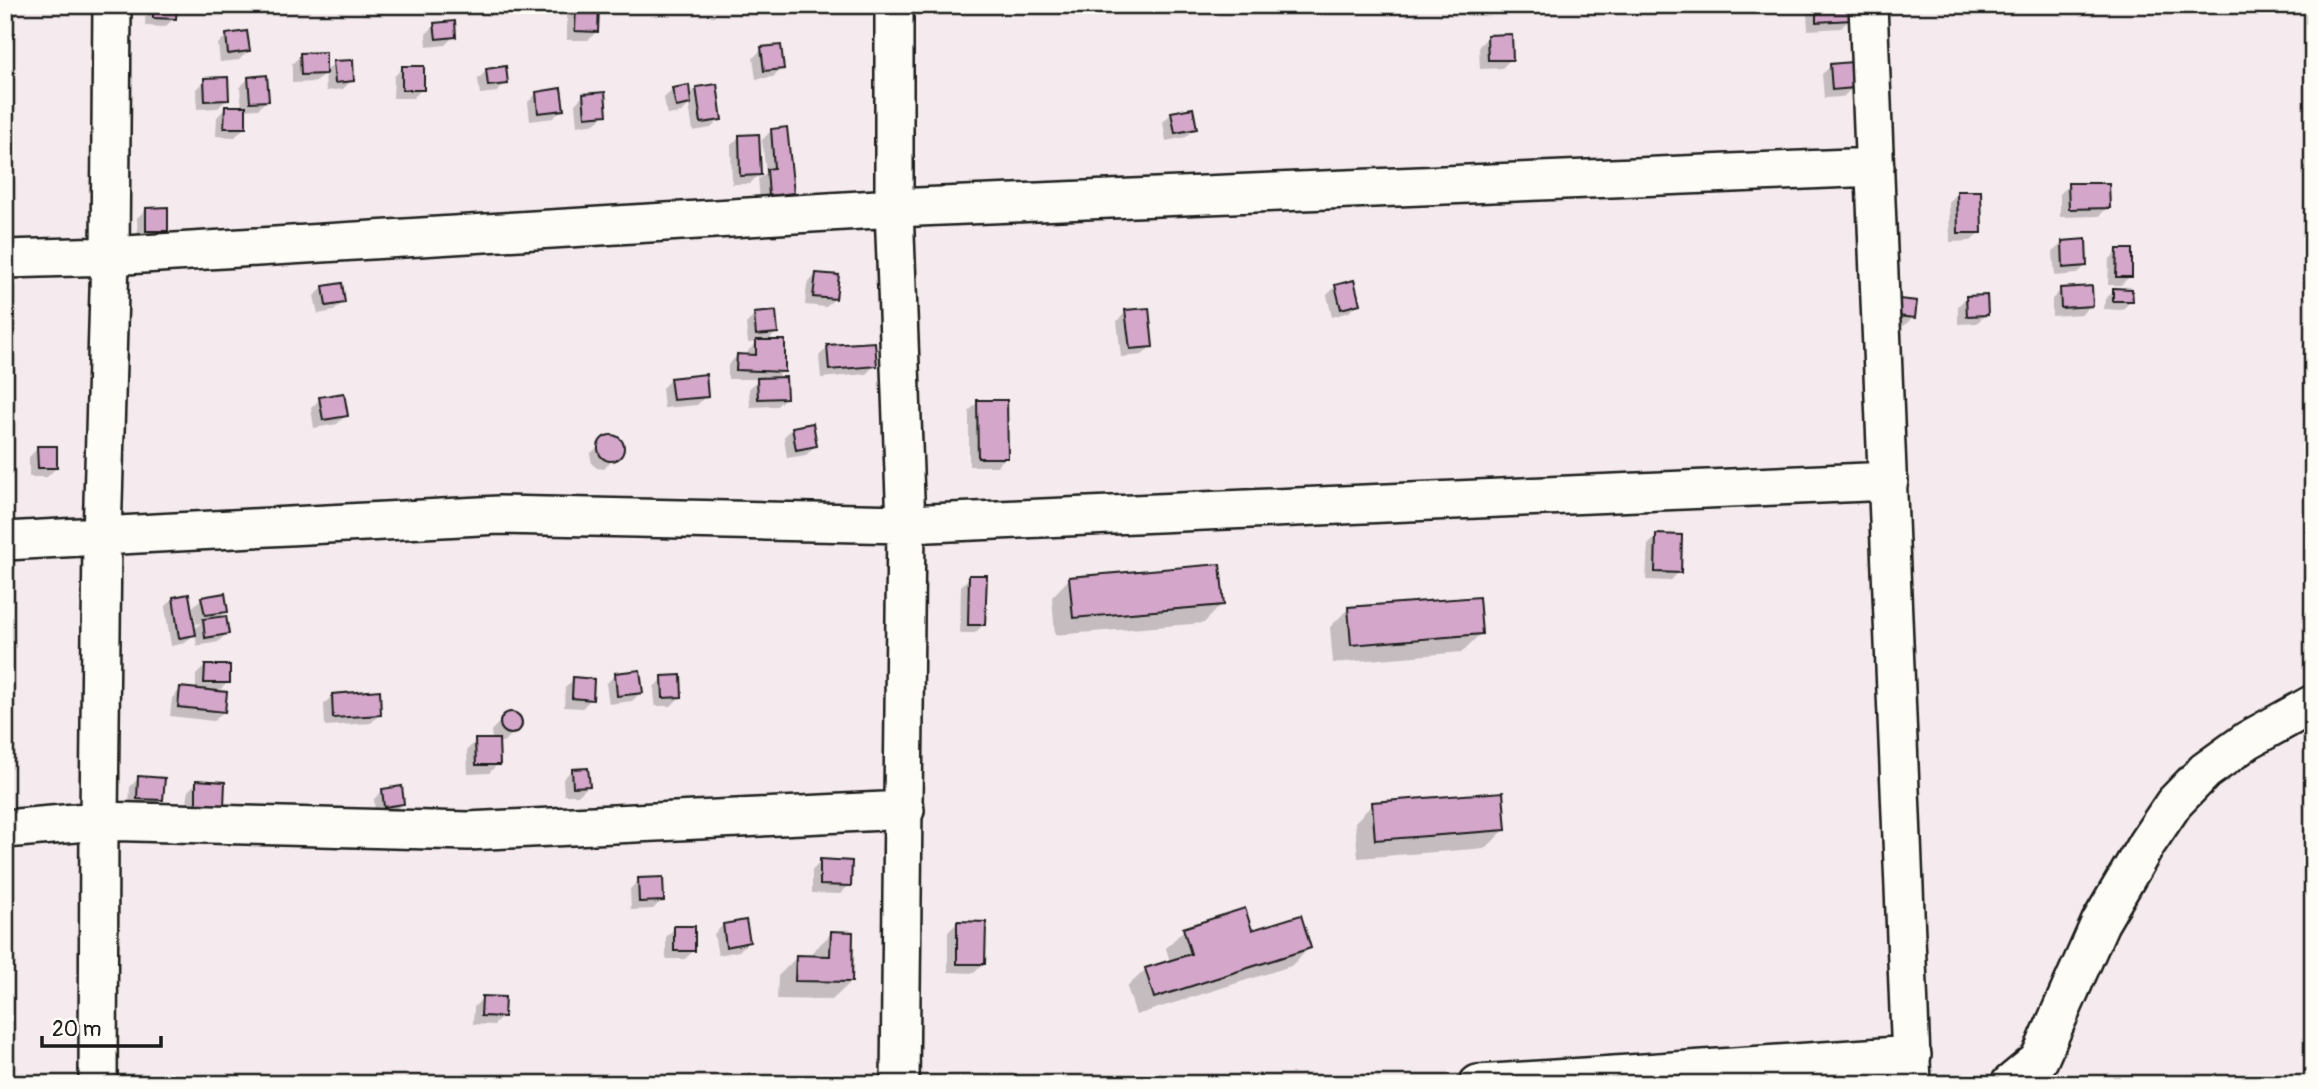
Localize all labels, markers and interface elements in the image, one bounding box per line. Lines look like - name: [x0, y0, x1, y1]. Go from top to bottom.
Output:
- scale bar: [42, 1005, 161, 1049]
- text: 20 m: [52, 1016, 101, 1043]

